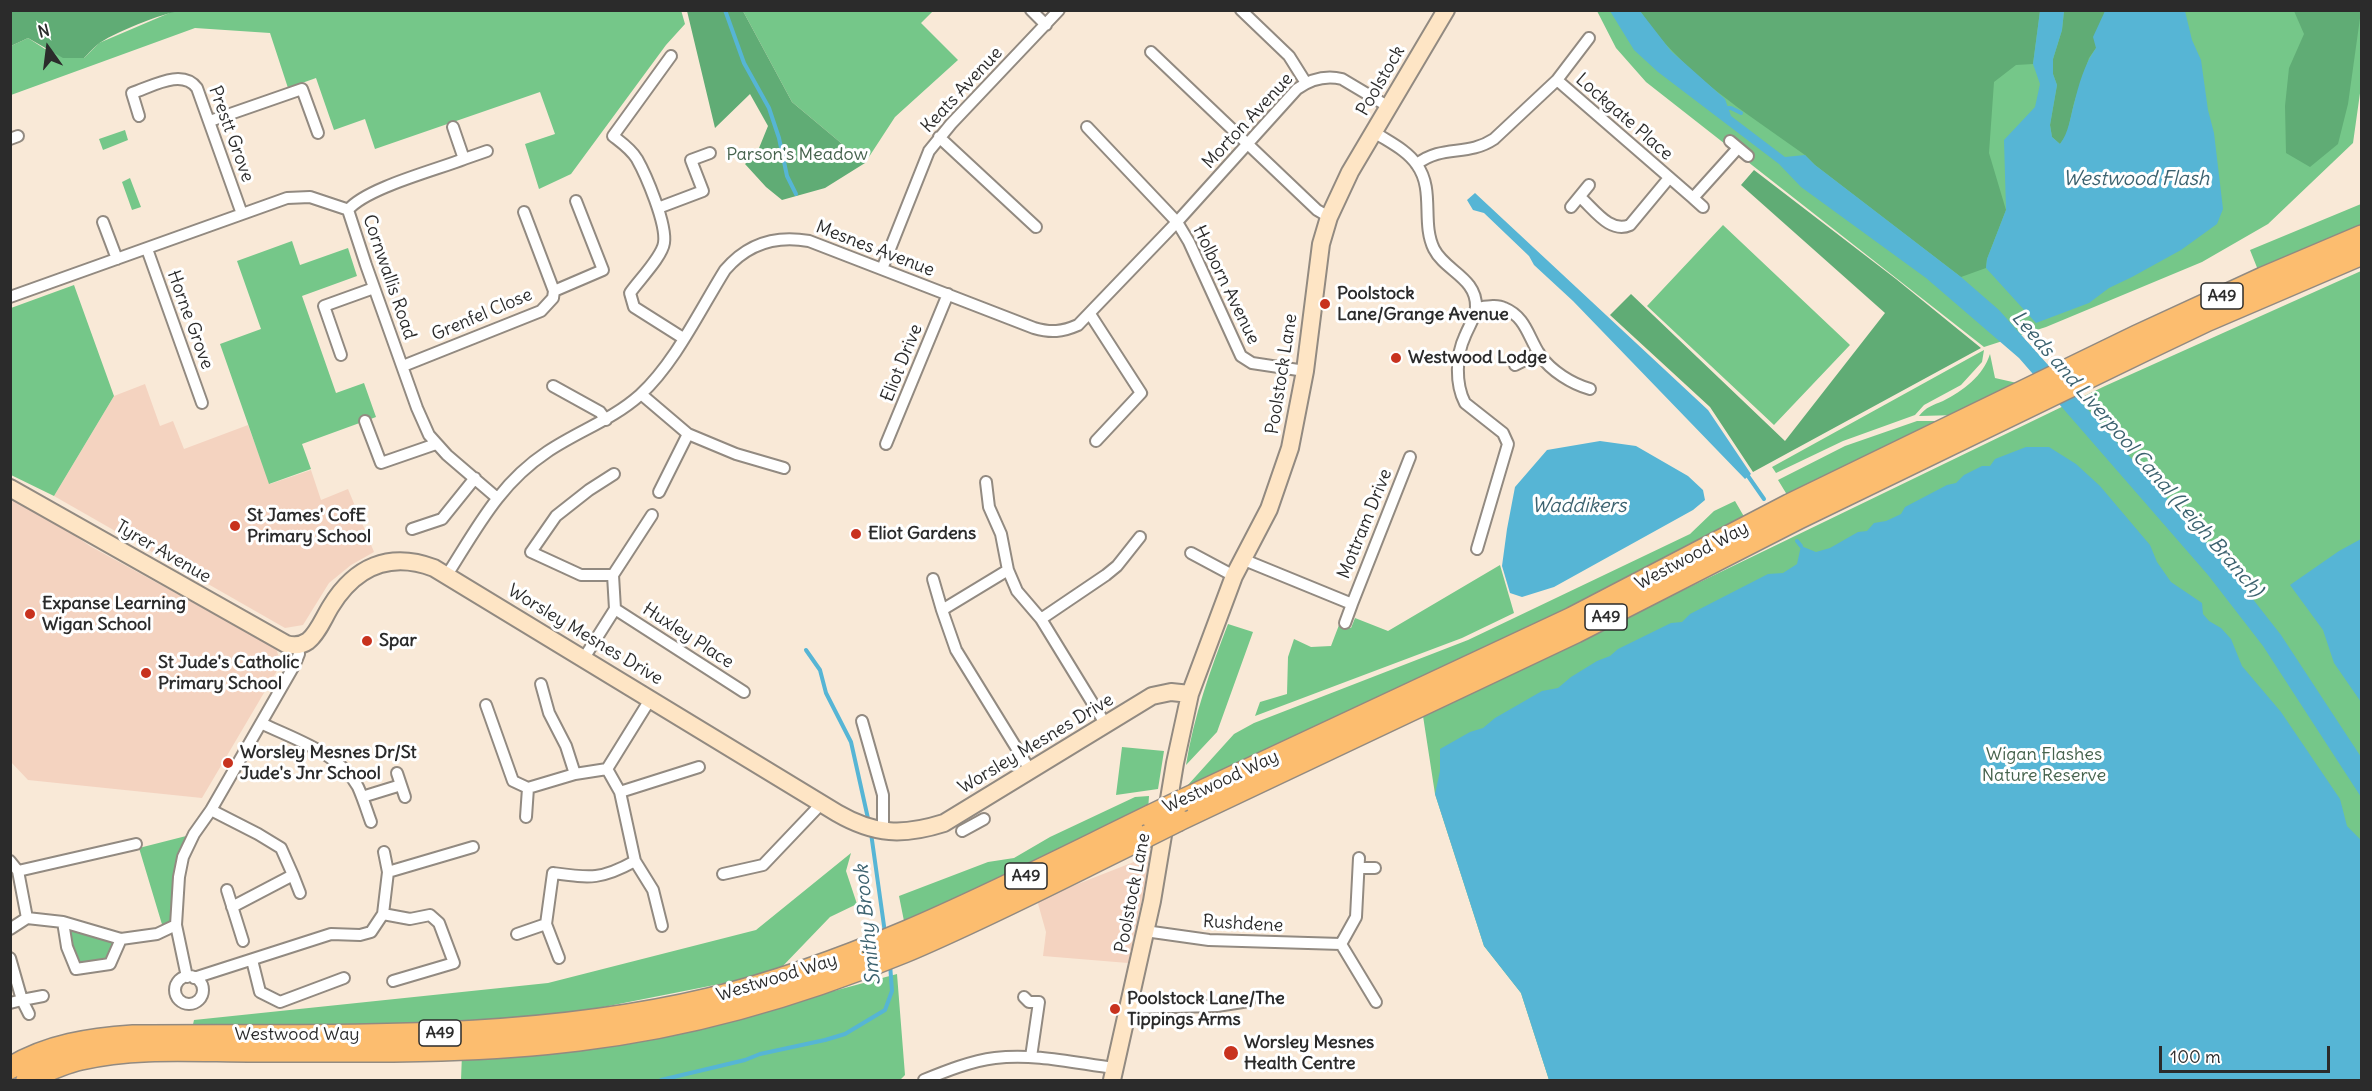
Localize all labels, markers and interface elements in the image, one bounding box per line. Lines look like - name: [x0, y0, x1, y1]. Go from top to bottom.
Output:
- north arrow: [18, 18, 78, 78]
- text: N: [36, 19, 51, 42]
- street label: Poolstock: [1352, 42, 1410, 120]
- street label: Keats Avenue: [917, 43, 1007, 137]
- street label: Morton Avenue: [1198, 69, 1298, 173]
- street label: Lockgate Place: [1571, 69, 1677, 165]
- street label: Prestt Grove: [204, 83, 258, 185]
- park label: Parson's Meadow: [726, 144, 868, 166]
- water label: Westwood Flash: [2063, 167, 2209, 191]
- street label: Cornwallis Road: [358, 212, 420, 342]
- street label: Mesnes Avenue: [813, 216, 937, 282]
- street label: Holborn Avenue: [1188, 222, 1264, 348]
- street label: Horne Grove: [162, 268, 218, 372]
- place label: Poolstock Lane/Grange Avenue: [1337, 283, 1509, 326]
- road number: A49: [2201, 283, 2243, 309]
- street label: Grenfel Close: [428, 284, 536, 346]
- marker: Poolstock Lane/Grange Avenue: [1318, 297, 1332, 311]
- water label: Leeds and Liverpool Canal (Leigh Branch): [2006, 306, 2268, 602]
- street label: Poolstock Lane: [1262, 312, 1302, 436]
- street label: Eliot Drive: [877, 321, 927, 405]
- place label: Westwood Lodge: [1408, 347, 1547, 369]
- marker: Westwood Lodge: [1389, 351, 1403, 365]
- street label: Mottram Drive: [1333, 466, 1397, 582]
- water label: Waddikers: [1532, 494, 1626, 518]
- place label: St James' CofE Primary School: [247, 505, 371, 548]
- street label: Tyrer Avenue: [111, 516, 215, 588]
- street label: Westwood Way: [1632, 517, 1752, 595]
- marker: St James' CofE Primary School: [228, 519, 242, 533]
- place label: Eliot Gardens: [868, 523, 976, 545]
- marker: Eliot Gardens: [849, 527, 863, 541]
- street label: Worsley Mesnes Drive: [504, 580, 666, 690]
- place label: Expanse Learning Wigan School: [42, 593, 186, 636]
- street label: Huxley Place: [638, 599, 738, 673]
- road number: A49: [1585, 604, 1627, 630]
- marker: Expanse Learning Wigan School: [23, 607, 37, 621]
- place label: Spar: [379, 630, 417, 652]
- marker: Spar: [360, 634, 374, 648]
- place label: St Jude's Catholic Primary School: [158, 652, 299, 694]
- marker: St Jude's Catholic Primary School: [139, 666, 153, 680]
- street label: Worsley Mesnes Drive: [955, 689, 1117, 799]
- place label: Worsley Mesnes Dr/St Jude's Jnr School: [240, 742, 417, 784]
- park label: Wigan Flashes Nature Reserve: [1982, 744, 2106, 786]
- street label: Westwood Way: [1160, 746, 1282, 818]
- marker: Worsley Mesnes Dr/St Jude's Jnr School: [221, 756, 235, 770]
- street label: Poolstock Lane: [1111, 831, 1155, 955]
- water label: Smithy Brook: [850, 863, 886, 987]
- road number: A49: [1005, 863, 1047, 889]
- street label: Rushdene: [1202, 911, 1284, 937]
- street label: Westwood Way: [714, 949, 840, 1007]
- place label: Poolstock Lane/The Tippings Arms: [1127, 988, 1285, 1030]
- marker: Poolstock Lane/The Tippings Arms: [1108, 1002, 1122, 1016]
- road number: A49: [419, 1020, 461, 1046]
- street label: Westwood Way: [234, 1024, 360, 1046]
- place label: Worsley Mesnes Health Centre: [1244, 1032, 1374, 1074]
- scale bar: [2162, 1034, 2333, 1072]
- marker: Worsley Mesnes Health Centre: [1222, 1044, 1240, 1062]
- text: 100 m: [2170, 1045, 2221, 1068]

